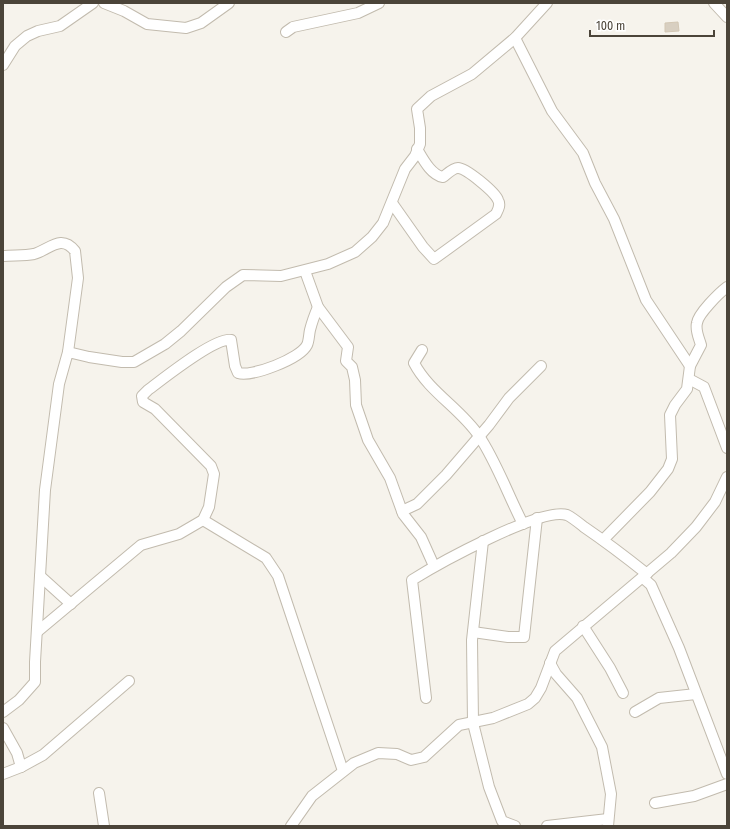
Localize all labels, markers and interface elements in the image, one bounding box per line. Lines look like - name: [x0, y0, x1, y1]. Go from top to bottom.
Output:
- scale bar: [590, 12, 714, 38]
- text: 100 m: [596, 19, 625, 33]

